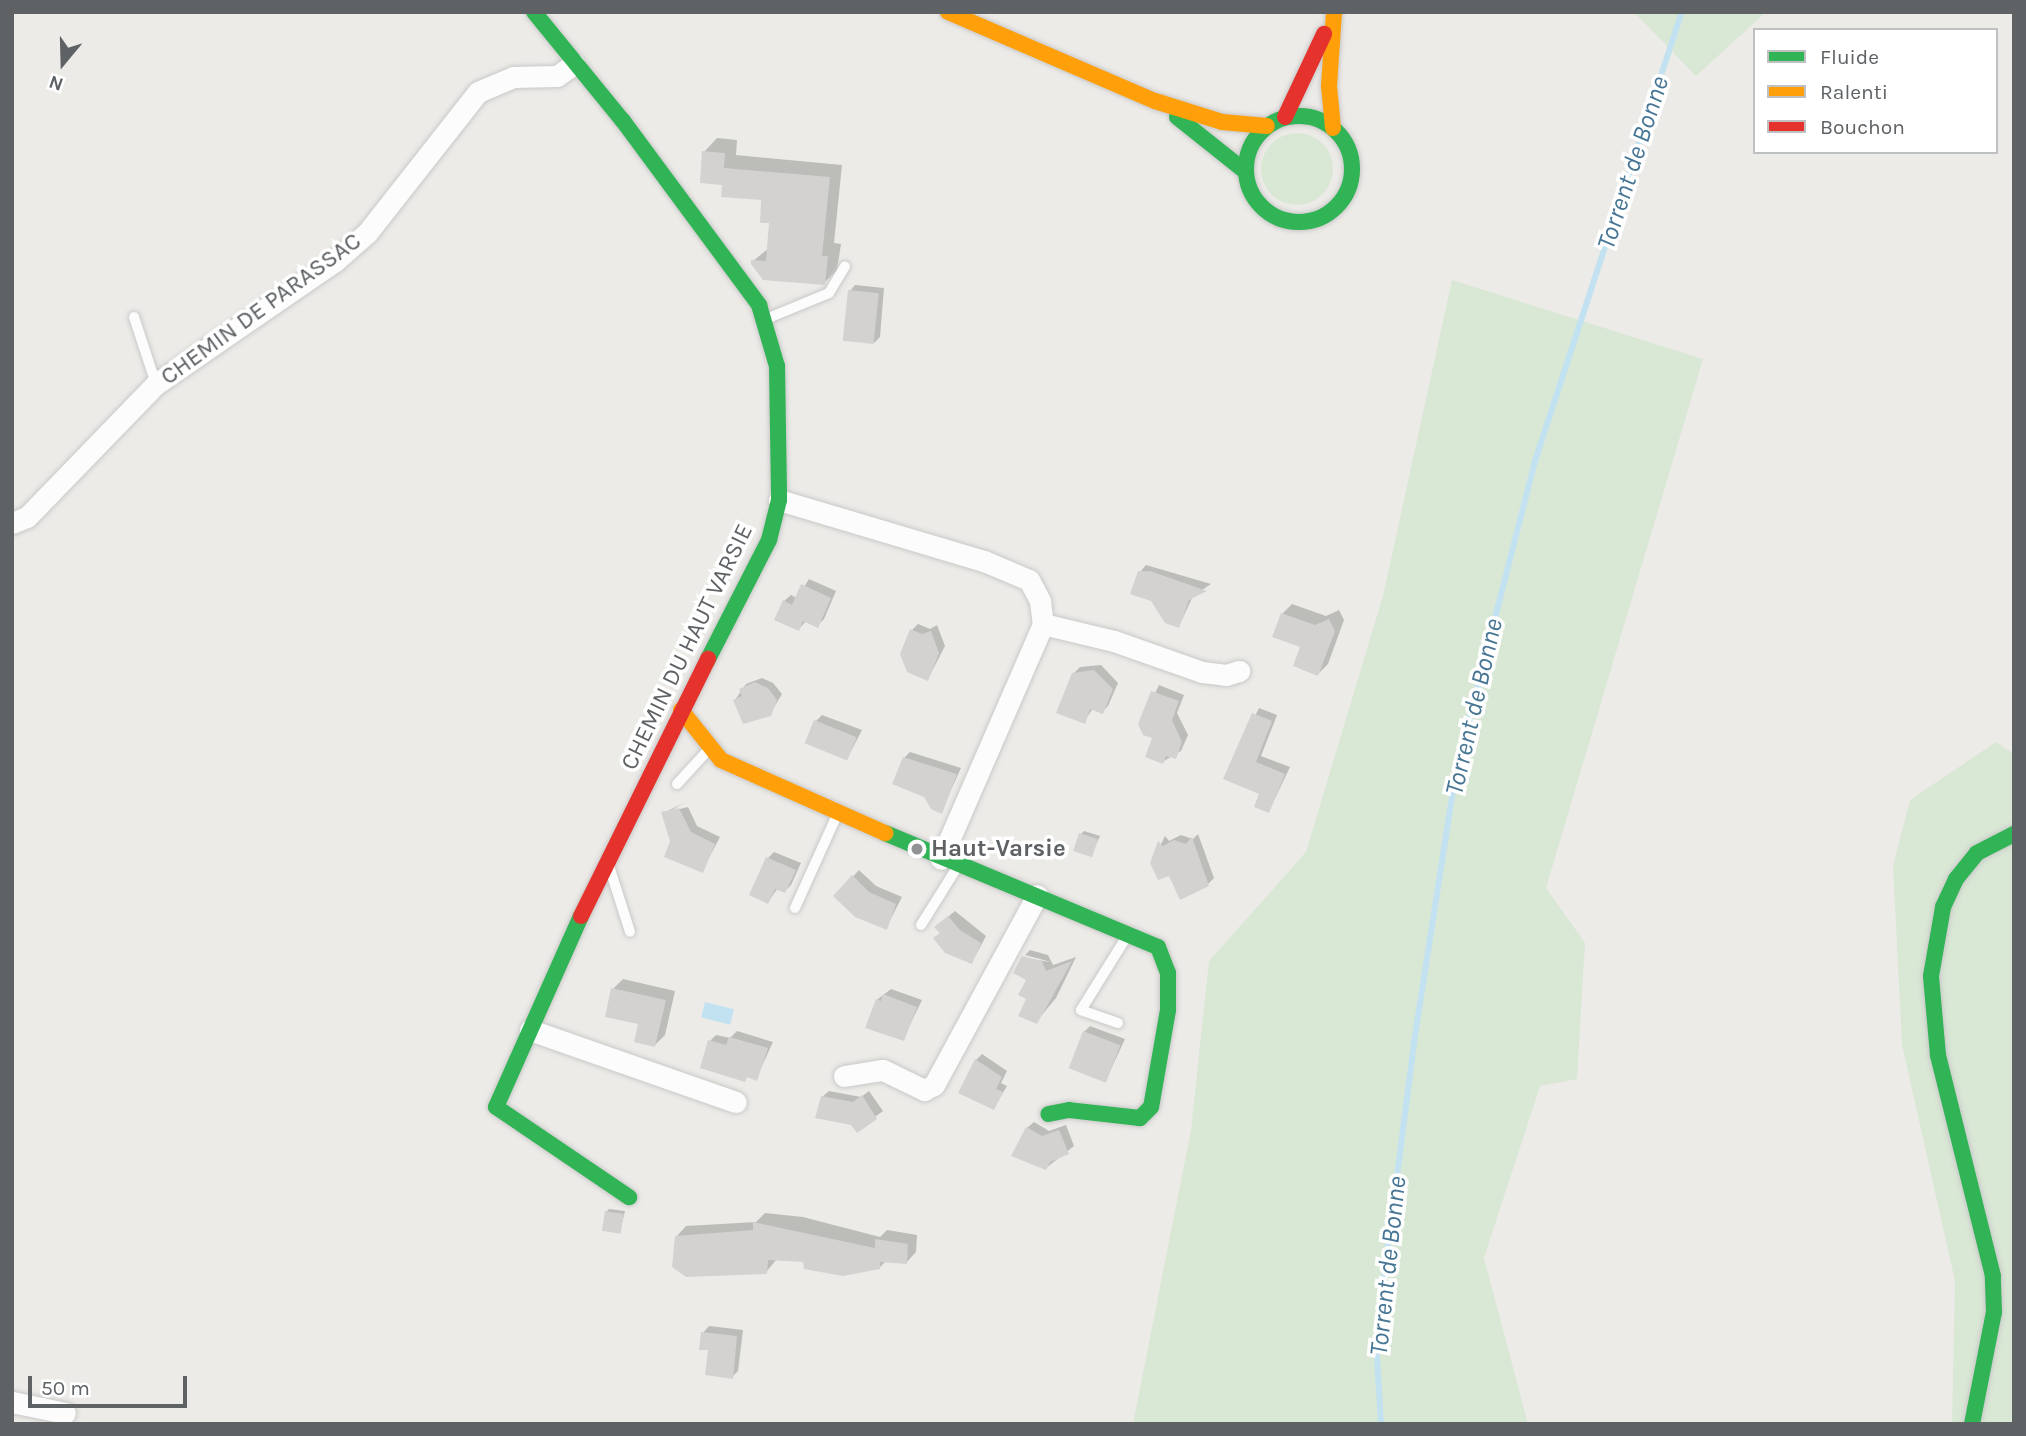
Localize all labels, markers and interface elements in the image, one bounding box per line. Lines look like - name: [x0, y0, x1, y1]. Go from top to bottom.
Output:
- north arrow: [28, 28, 98, 98]
- legend: [1753, 28, 1998, 154]
- text: Fluide: [1820, 45, 1879, 69]
- text: N: [46, 70, 66, 95]
- water label: Torrent de Bonne: [1590, 73, 1676, 253]
- text: Ralenti: [1820, 80, 1888, 104]
- text: Bouchon: [1820, 115, 1905, 139]
- street label: CHEMIN DE PARASSAC: [155, 227, 367, 391]
- street label: CHEMIN DU HAUT VARSIE: [615, 519, 759, 775]
- water label: Torrent de Bonne: [1439, 616, 1509, 798]
- place label: Haut-Varsie: [931, 835, 1066, 863]
- marker: Haut-Varsie: [909, 841, 925, 857]
- water label: Torrent de Bonne: [1363, 1175, 1413, 1357]
- scale bar: [32, 1362, 191, 1406]
- text: 50 m: [41, 1376, 90, 1400]

